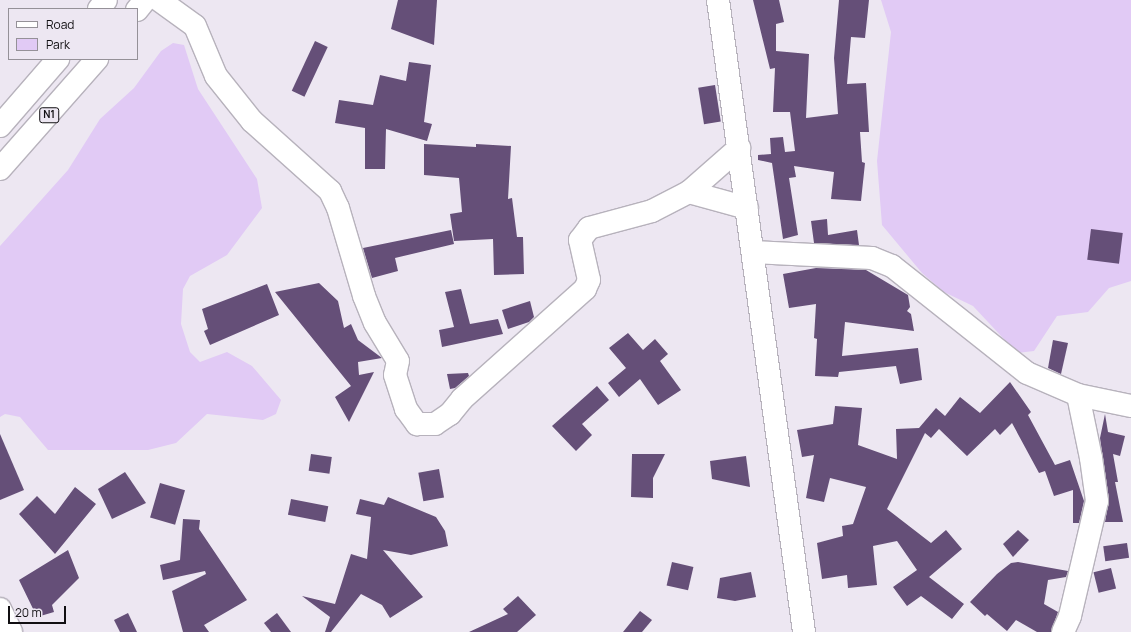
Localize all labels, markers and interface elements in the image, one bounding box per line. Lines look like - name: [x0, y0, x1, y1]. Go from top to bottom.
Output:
- legend: [8, 8, 138, 60]
- text: Road: [46, 16, 74, 33]
- text: Park: [46, 36, 70, 53]
- road number: N1: [39, 107, 59, 123]
- scale bar: [10, 598, 68, 624]
- text: 20 m: [15, 604, 42, 621]

